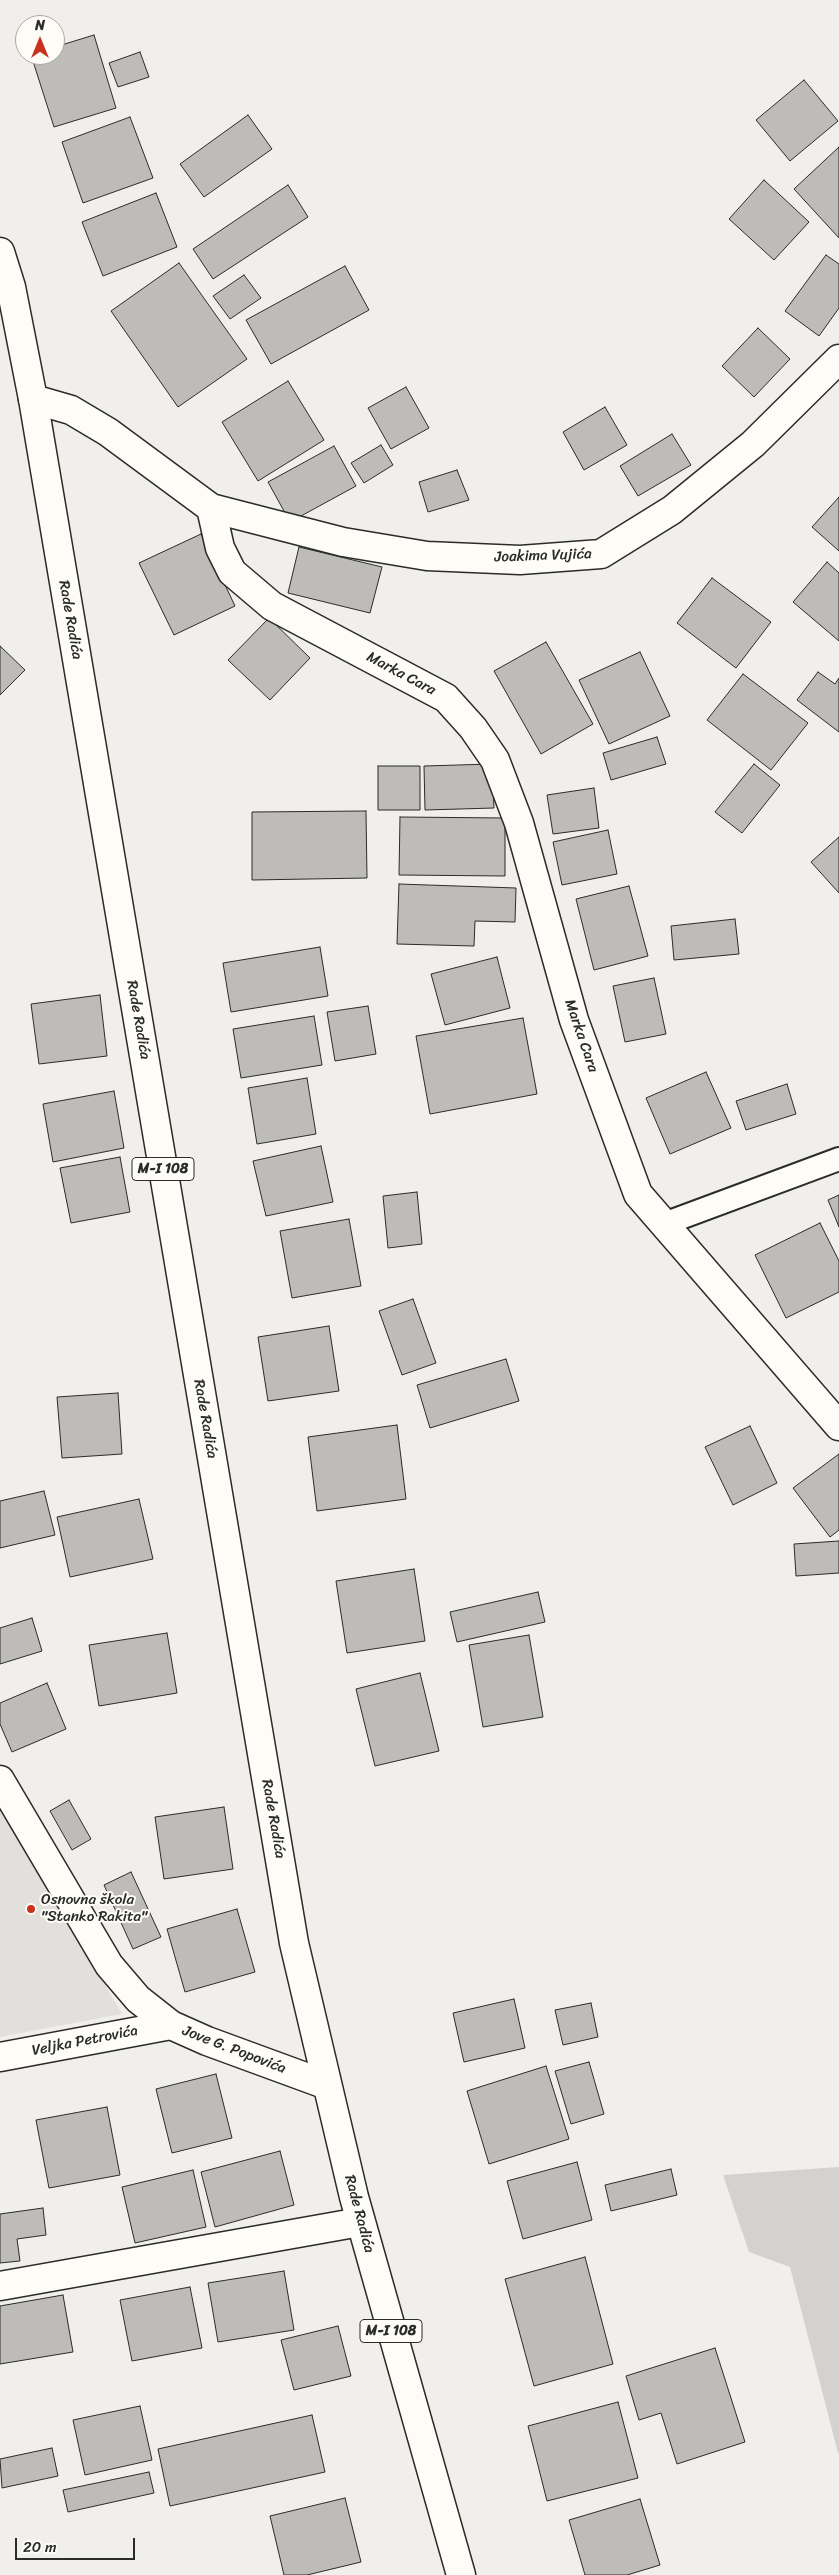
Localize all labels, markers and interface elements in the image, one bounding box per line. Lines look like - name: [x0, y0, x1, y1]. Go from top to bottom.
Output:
- text: N: [35, 13, 45, 38]
- north arrow: [15, 15, 65, 65]
- street label: Joakima Vujića: [494, 545, 592, 567]
- street label: Rade Radića: [54, 579, 86, 661]
- street label: Marka Cara: [363, 648, 439, 700]
- street label: Rade Radića: [122, 979, 154, 1061]
- street label: Marka Cara: [560, 997, 602, 1075]
- road number: M-I 108: [132, 1158, 194, 1180]
- street label: Rade Radića: [189, 1378, 221, 1460]
- street label: Rade Radića: [257, 1778, 289, 1860]
- place label: Osnovna škola "Stanko Rakita": [41, 1891, 147, 1926]
- marker: Osnovna škola "Stanko Rakita": [25, 1903, 37, 1915]
- street label: Veljka Petrovića: [31, 2022, 139, 2060]
- street label: Jove G. Popovića: [180, 2022, 288, 2078]
- street label: Rade Radića: [340, 2173, 378, 2255]
- road number: M-I 108: [360, 2320, 422, 2342]
- scale bar: [18, 2528, 138, 2560]
- text: 20 m: [23, 2534, 57, 2560]

